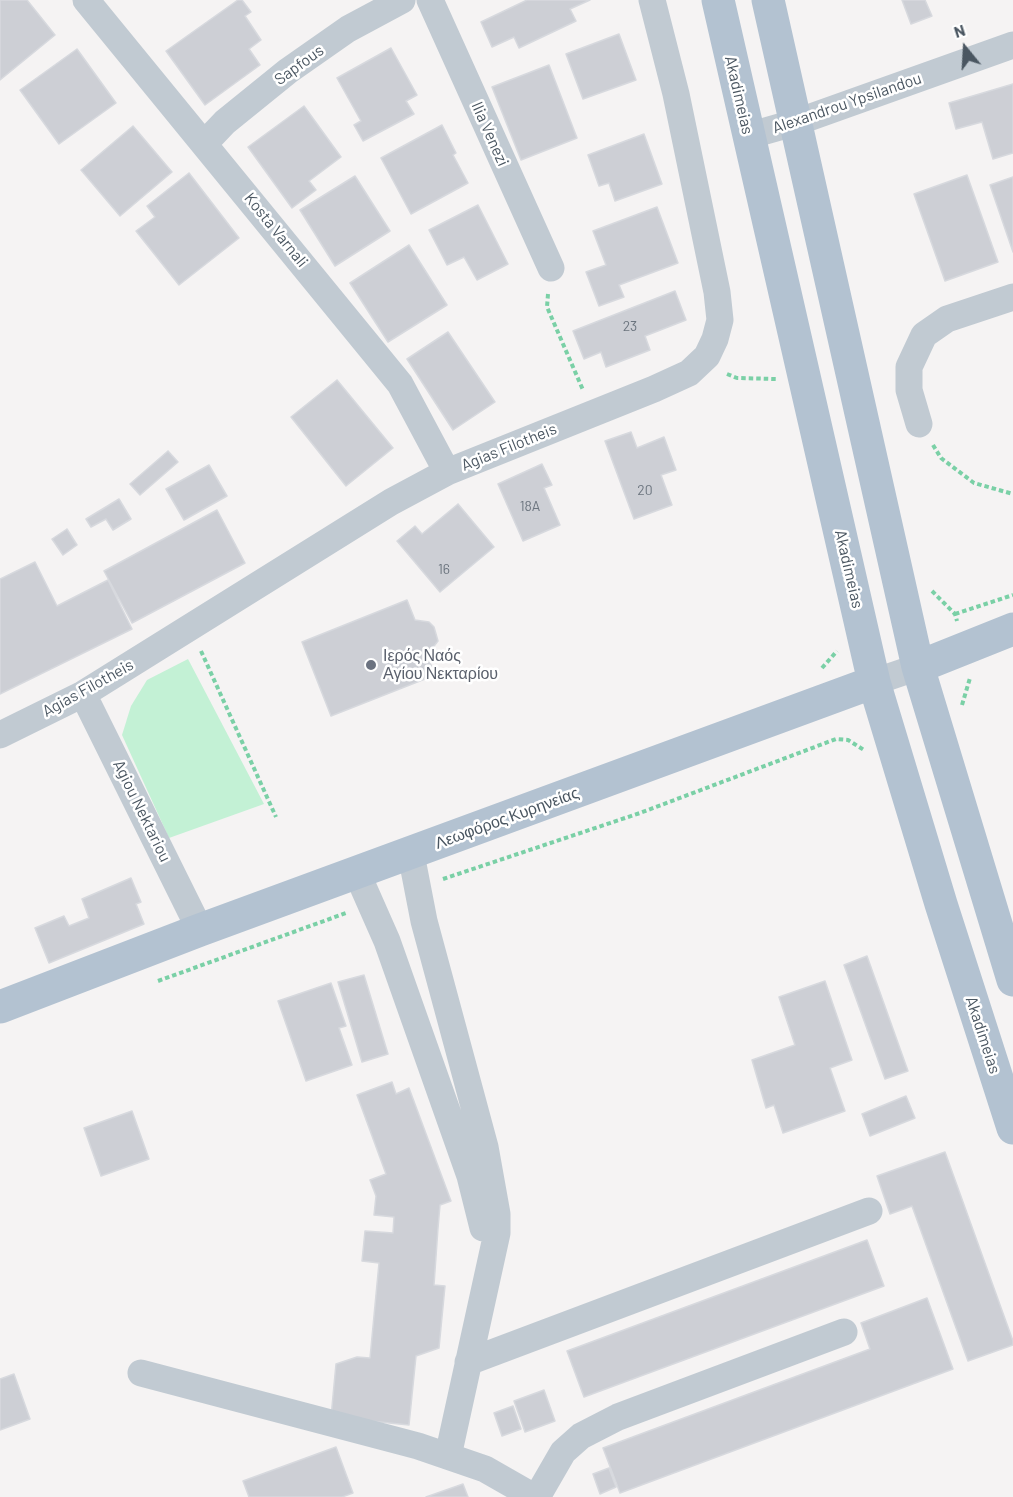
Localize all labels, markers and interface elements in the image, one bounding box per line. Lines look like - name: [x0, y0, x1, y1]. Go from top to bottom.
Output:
- north arrow: [935, 18, 995, 78]
- text: N: [951, 20, 967, 41]
- street label: Sapfous: [271, 41, 327, 89]
- street label: Akadimeias: [721, 54, 757, 136]
- street label: Alexandrou Ypsilandou: [770, 68, 924, 138]
- street label: Ilia Venezi: [467, 99, 513, 169]
- street label: Kosta Varnali: [240, 189, 312, 271]
- house number: 23: [623, 318, 637, 334]
- street label: Agias Filotheis: [458, 419, 560, 475]
- house number: 20: [637, 482, 653, 498]
- house number: 18A: [520, 498, 540, 514]
- street label: Akadimeias: [831, 528, 867, 610]
- house number: 16: [438, 561, 450, 577]
- place label: Ιερός Ναός Αγίου Νεκταρίου: [383, 646, 498, 684]
- street label: Agias Filotheis: [39, 655, 137, 721]
- marker: Ιερός Ναός Αγίου Νεκταρίου: [364, 658, 378, 672]
- street label: Agiou Nektariou: [109, 757, 175, 865]
- street label: Λεωφόρος Κυρηνείας: [433, 783, 581, 853]
- street label: Akadimeias: [961, 994, 1005, 1076]

